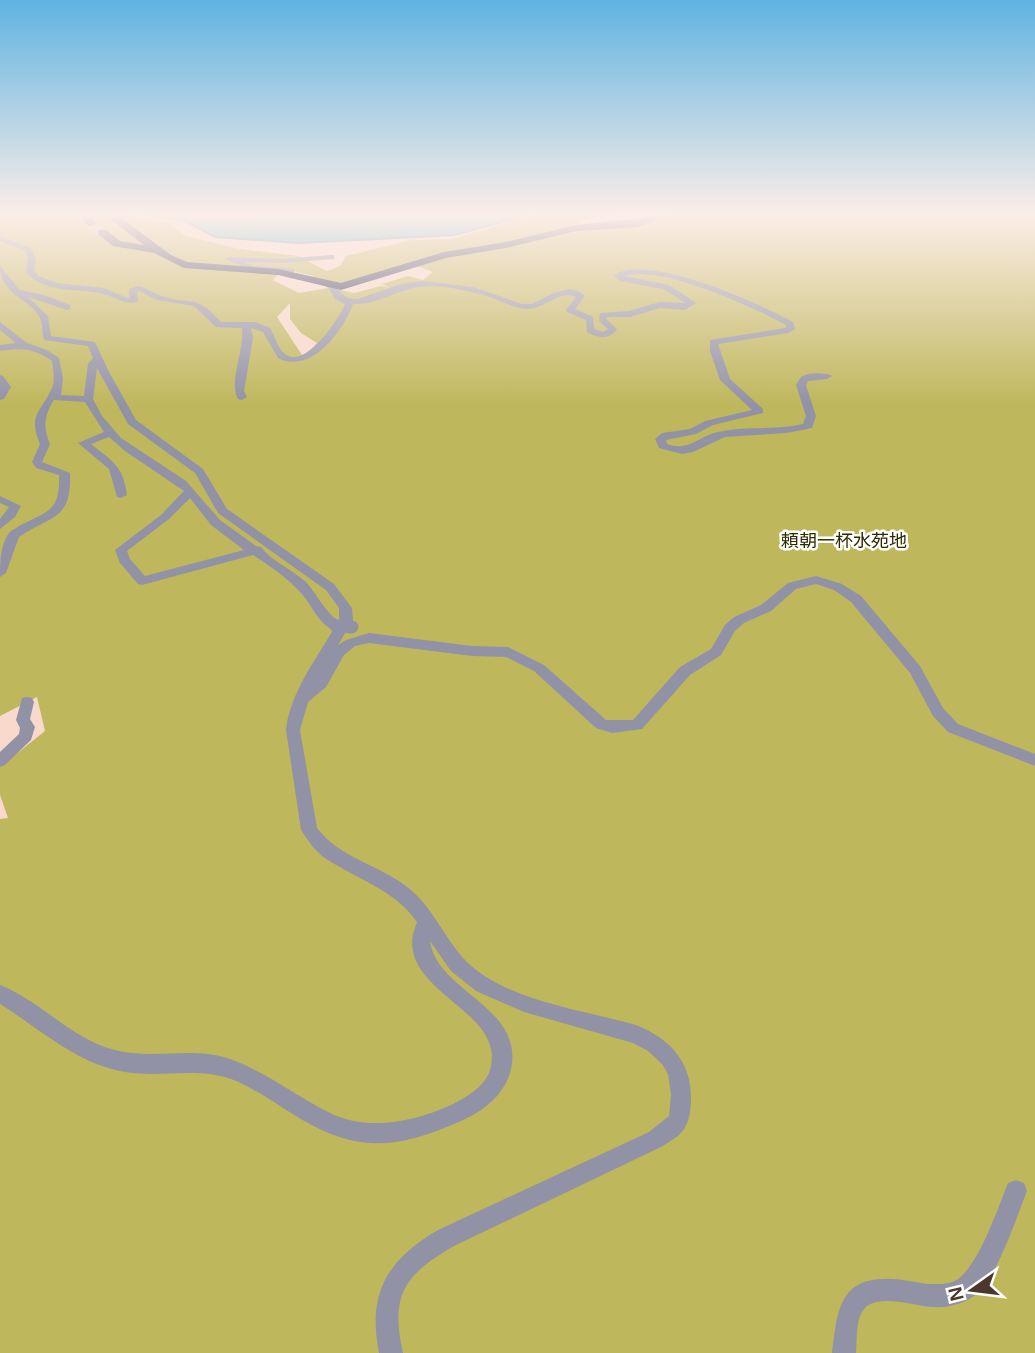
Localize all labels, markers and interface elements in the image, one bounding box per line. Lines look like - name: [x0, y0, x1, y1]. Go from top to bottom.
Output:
- park label: 頼朝一杯水苑地: [781, 531, 907, 551]
- north arrow: [937, 1255, 1007, 1325]
- text: N: [944, 1285, 968, 1303]

